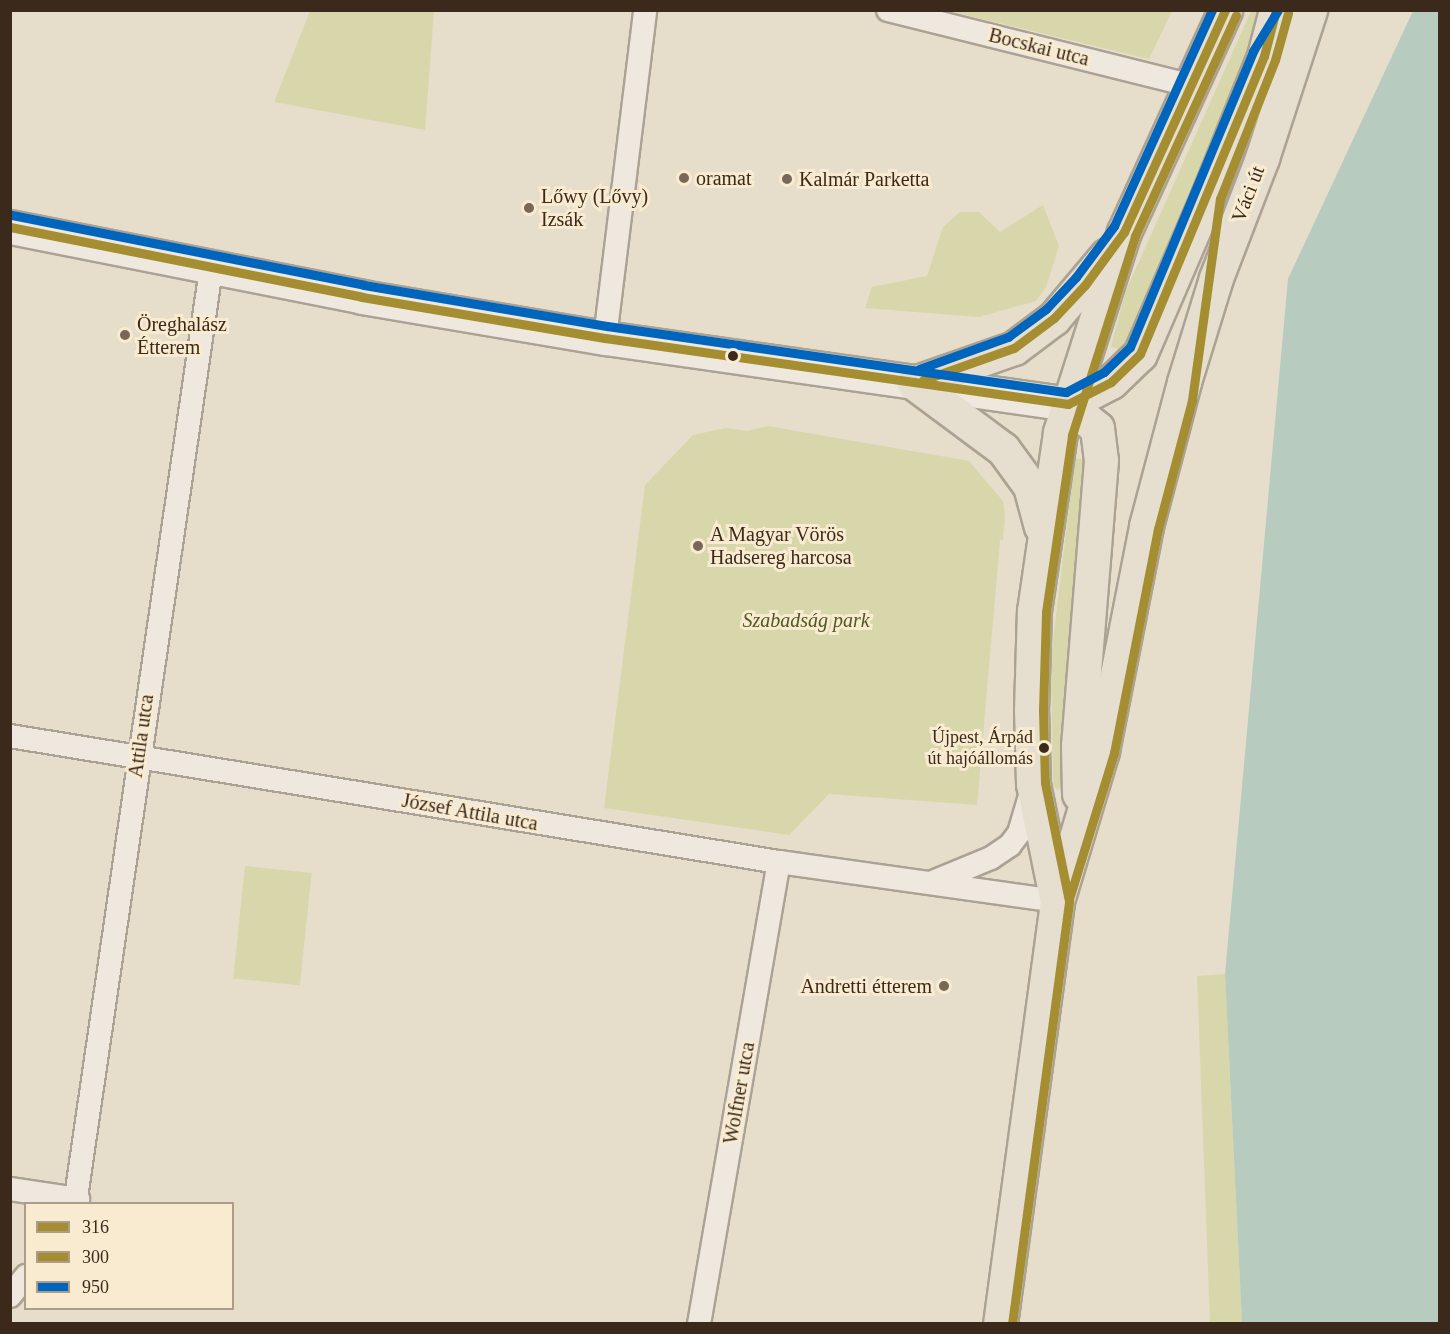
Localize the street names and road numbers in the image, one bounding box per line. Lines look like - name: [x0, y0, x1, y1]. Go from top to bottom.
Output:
- street label: Bocskai utca: [986, 23, 1092, 71]
- street label: Váci út: [1226, 162, 1270, 226]
- street label: Attila utca: [123, 693, 159, 779]
- street label: József Attila utca: [400, 788, 540, 836]
- street label: Wolfner utca: [718, 1040, 760, 1146]

